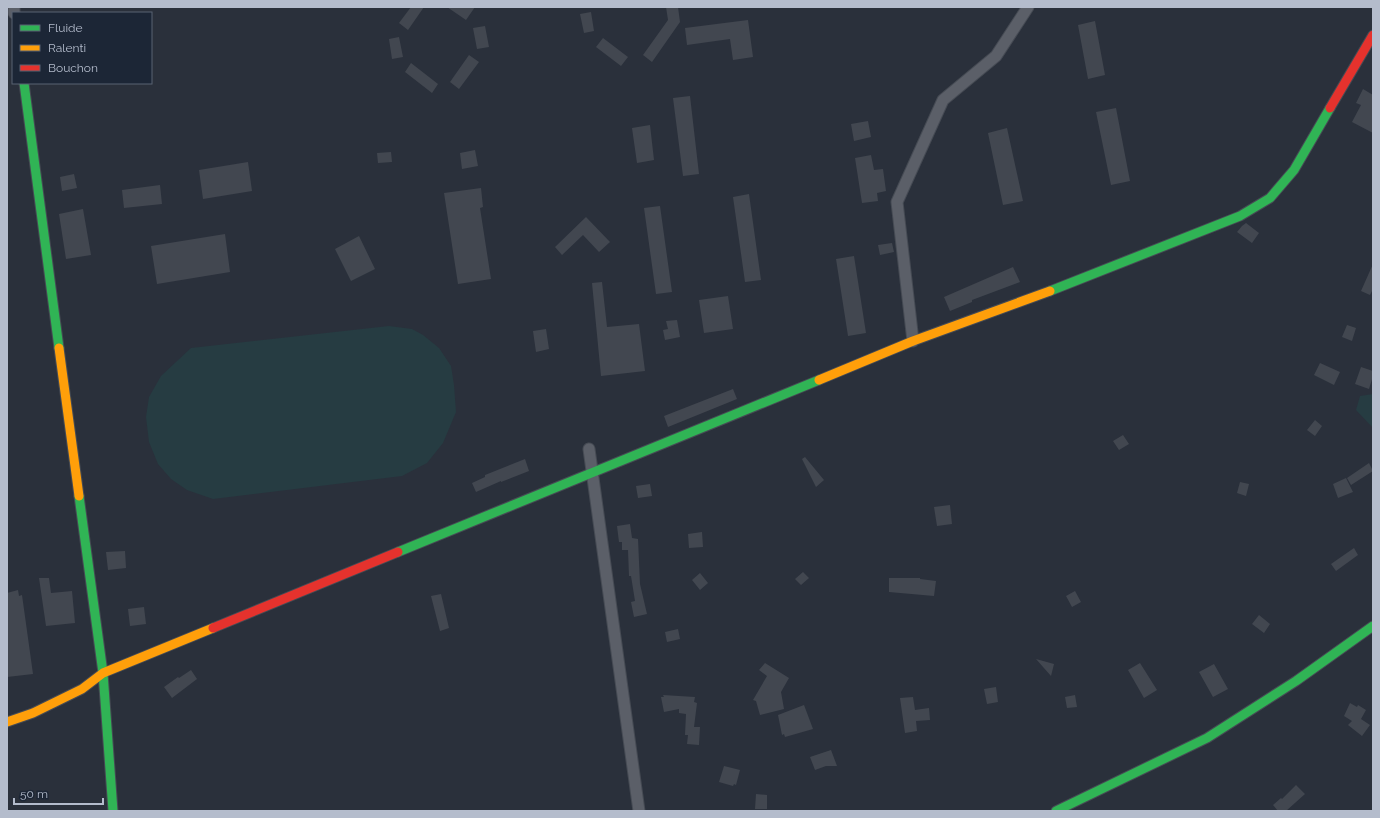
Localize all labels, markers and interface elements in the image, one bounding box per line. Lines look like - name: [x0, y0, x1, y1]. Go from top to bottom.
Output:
- legend: [12, 12, 152, 84]
- text: Fluide: [48, 21, 83, 35]
- text: Ralenti: [48, 41, 86, 55]
- text: Bouchon: [48, 61, 98, 75]
- scale bar: [14, 780, 103, 806]
- text: 50 m: [20, 787, 48, 801]

